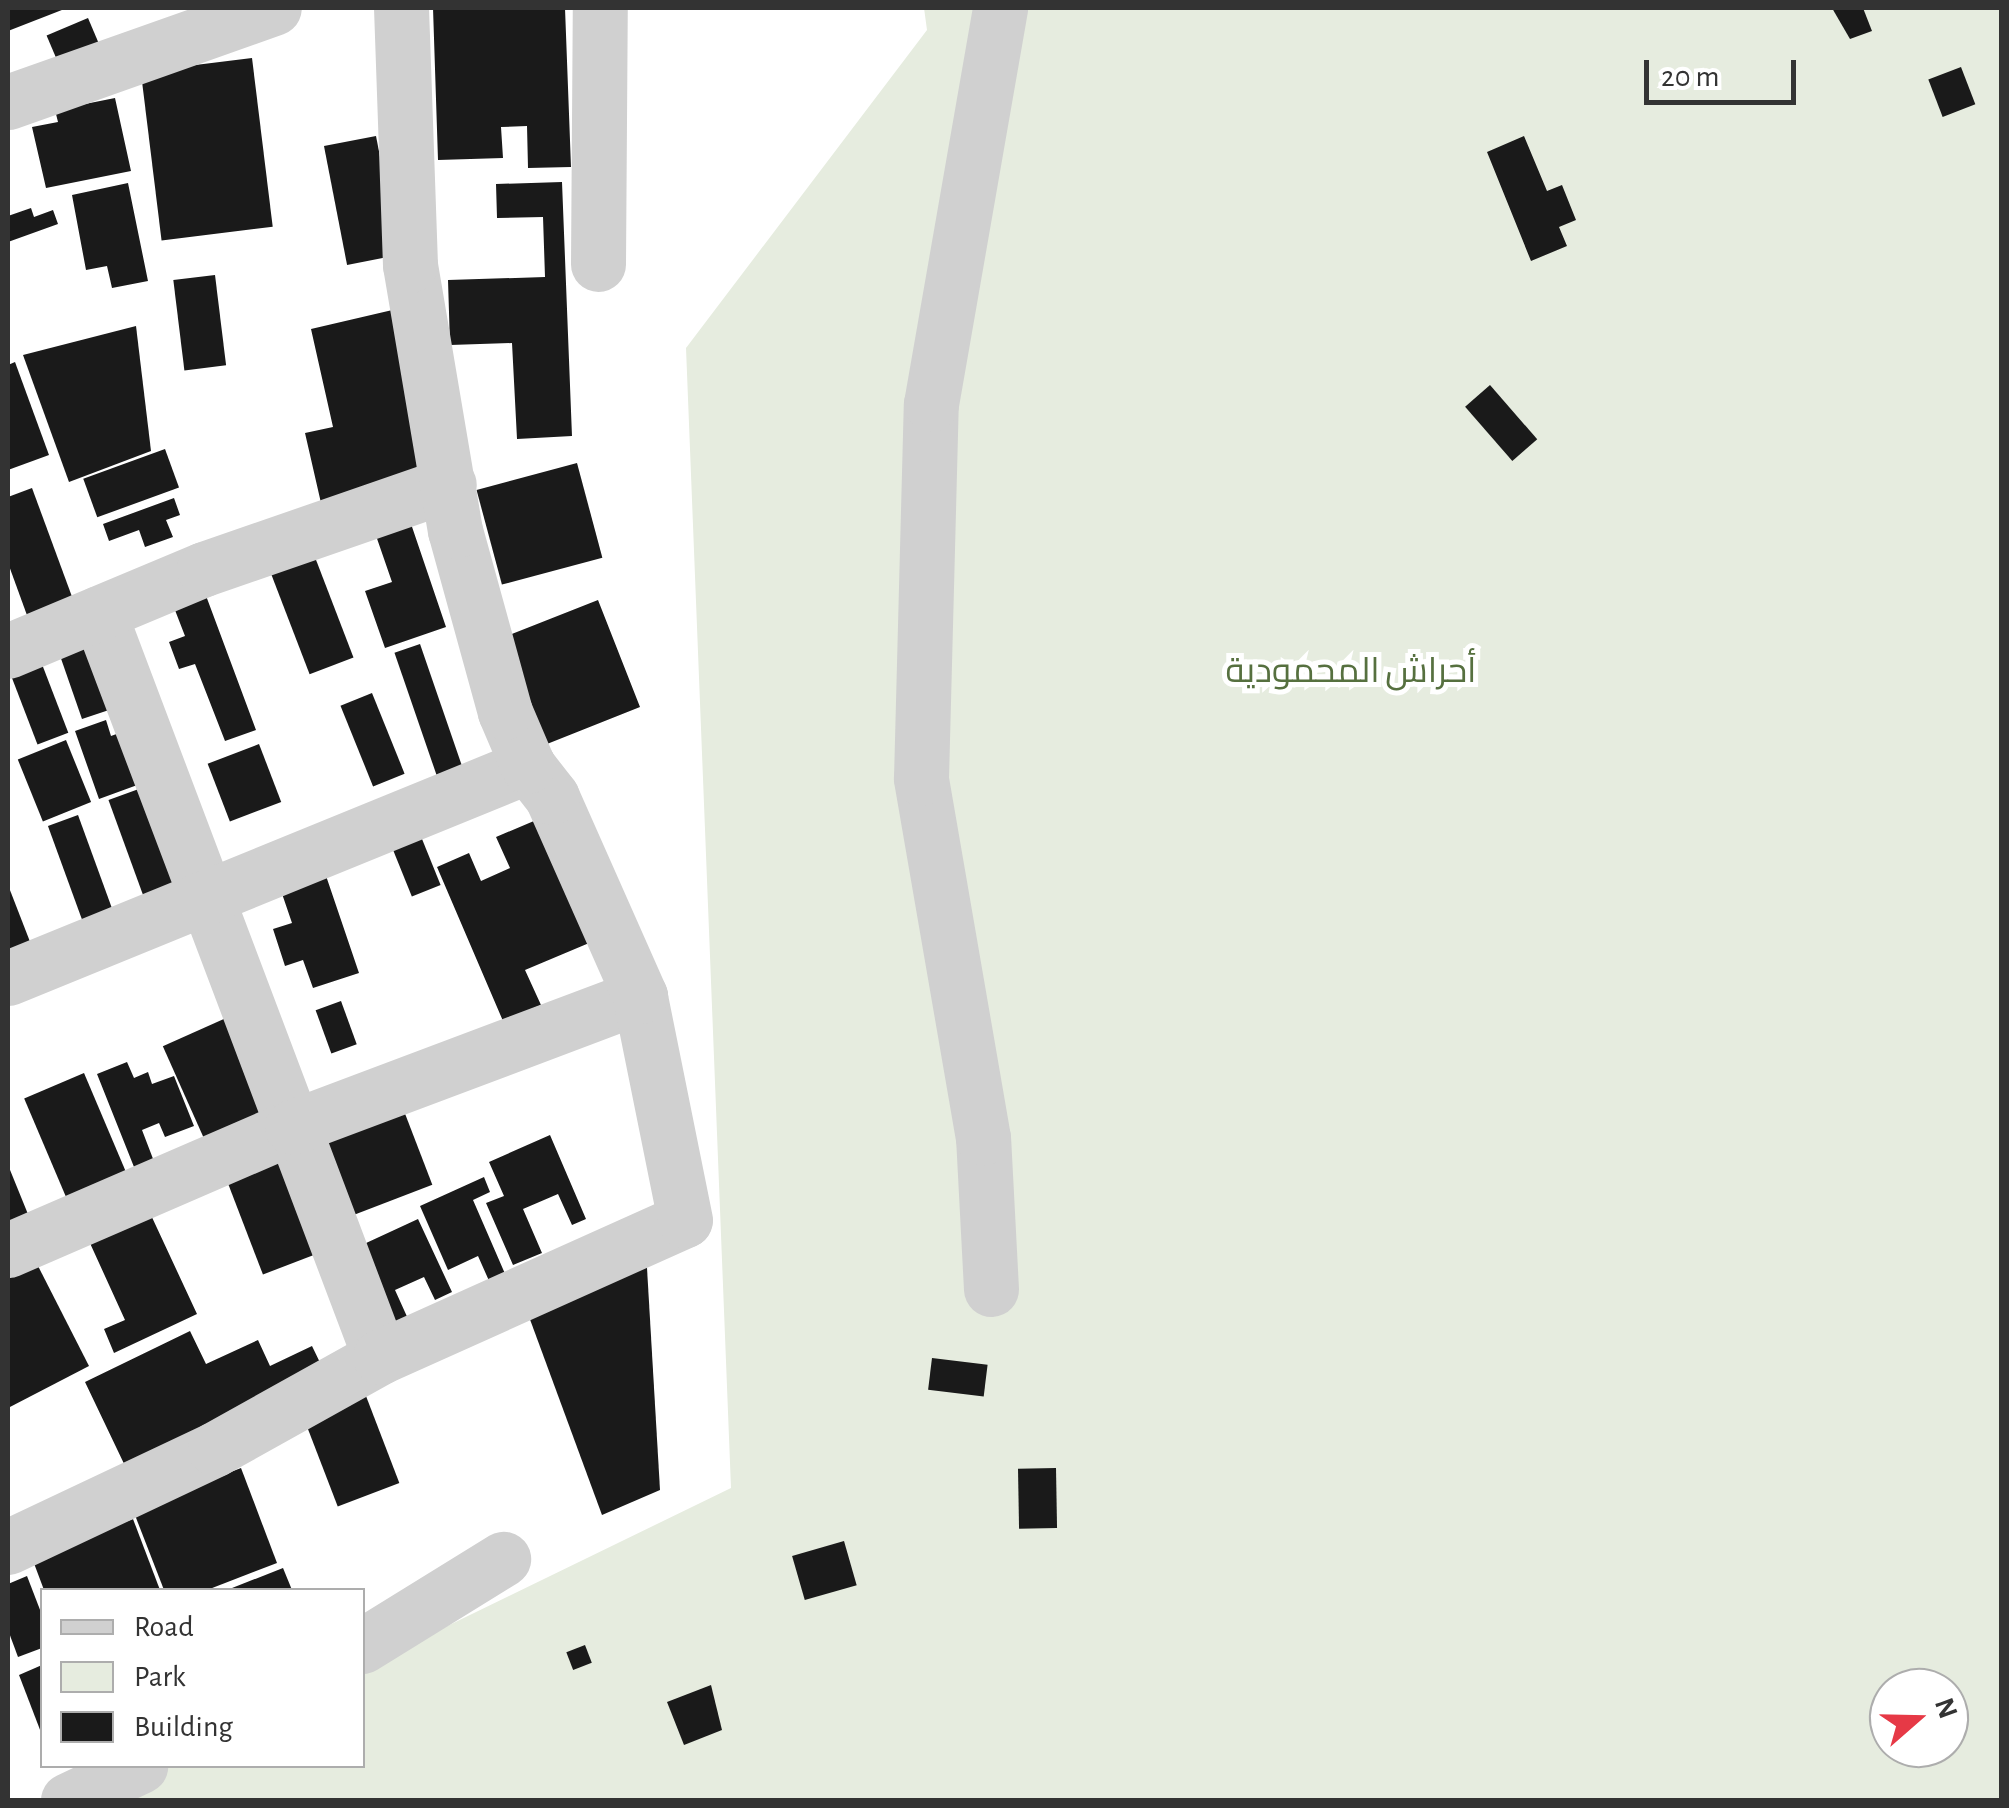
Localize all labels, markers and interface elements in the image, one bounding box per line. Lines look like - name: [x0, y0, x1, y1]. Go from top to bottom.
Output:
- scale bar: [1649, 40, 1802, 102]
- text: 20 m: [1661, 62, 1719, 92]
- park label: أحراش المحمودية: [1225, 651, 1477, 693]
- legend: [40, 1588, 365, 1768]
- text: Road: [134, 1612, 194, 1642]
- text: Park: [134, 1662, 186, 1692]
- north arrow: [1869, 1668, 1969, 1768]
- text: N: [1929, 1694, 1962, 1722]
- text: Building: [134, 1712, 233, 1742]

